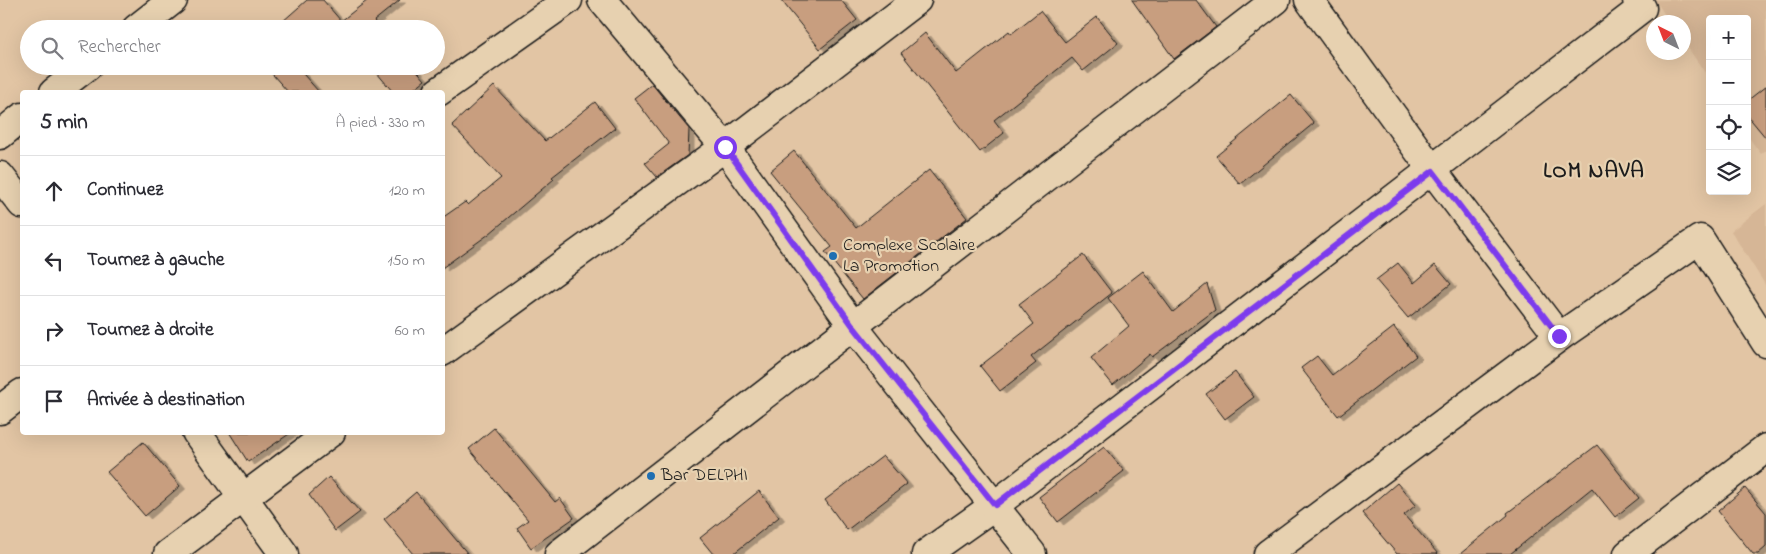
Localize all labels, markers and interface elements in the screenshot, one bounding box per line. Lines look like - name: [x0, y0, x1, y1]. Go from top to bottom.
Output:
- north arrow: [1646, 15, 1691, 60]
- map controls: [1706, 15, 1751, 195]
- button: +: [1706, 15, 1751, 60]
- search box: [20, 20, 445, 75]
- icon: search: [38, 34, 66, 62]
- text: Rechercher: [78, 34, 161, 61]
- button: −: [1706, 60, 1751, 105]
- button: locate: [1706, 105, 1751, 150]
- text: 5 min: [40, 108, 88, 138]
- text: À pied · 330 m: [335, 111, 425, 135]
- route start: [714, 136, 737, 159]
- button: layers: [1706, 150, 1751, 195]
- district label: LOM NAVA: [1543, 156, 1645, 188]
- icon: ahead: [40, 177, 68, 205]
- text: Continuez: [87, 177, 163, 204]
- text: 120 m: [389, 179, 425, 203]
- place label: Complexe Scolaire La Promotion: [843, 233, 976, 280]
- icon: left: [40, 247, 68, 275]
- text: Tournez à gauche: [87, 247, 224, 274]
- text: 150 m: [387, 249, 425, 273]
- marker: Complexe Scolaire La Promotion: [827, 250, 839, 262]
- icon: right: [40, 317, 68, 345]
- text: Tournez à droite: [87, 317, 213, 344]
- text: 60 m: [395, 319, 425, 343]
- route end: [1548, 325, 1571, 348]
- icon: arrive: [40, 387, 68, 415]
- text: Arrivée à destination: [87, 387, 245, 414]
- place label: Bar DELPHI: [660, 463, 748, 489]
- marker: Bar DELPHI: [645, 470, 657, 482]

